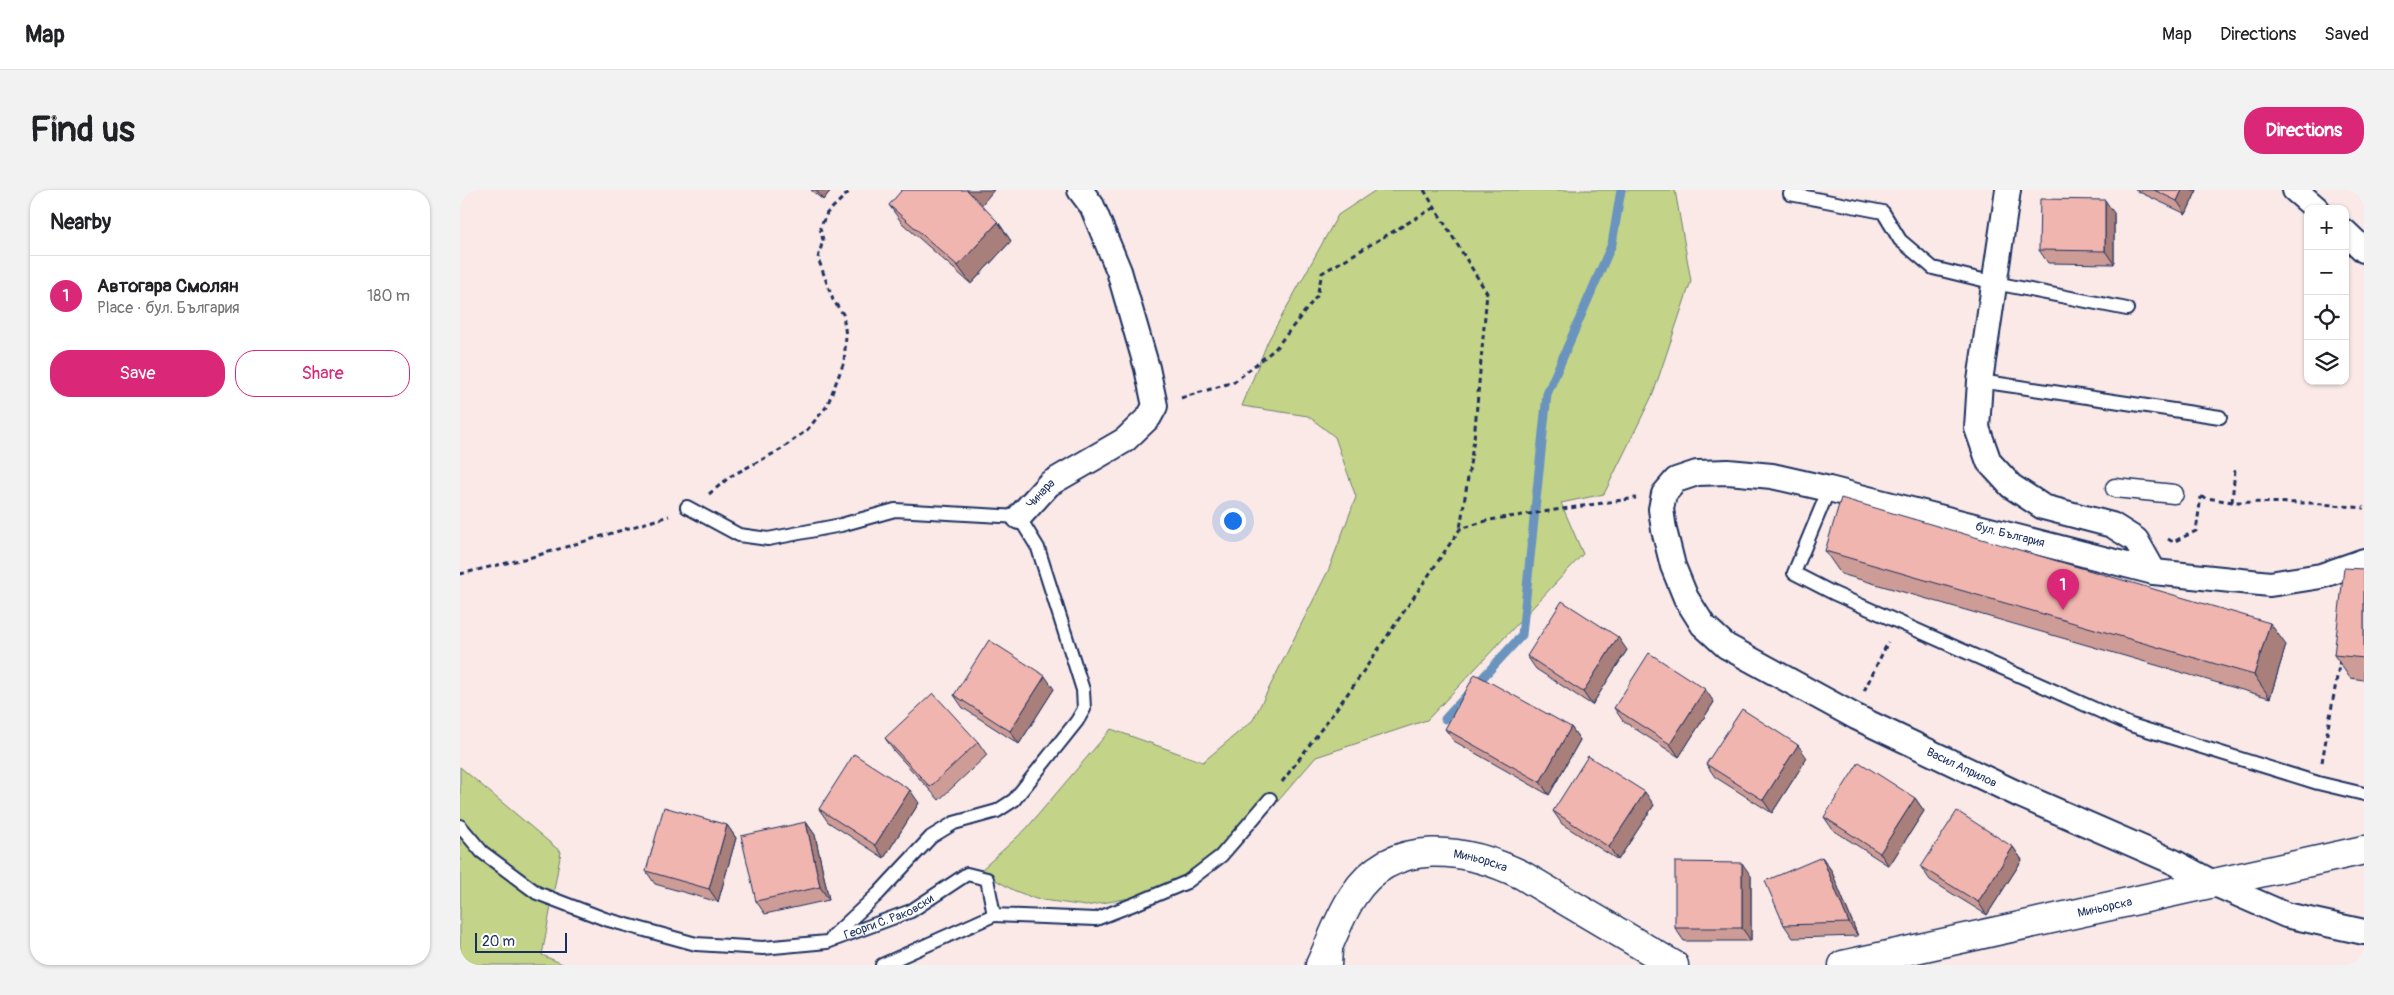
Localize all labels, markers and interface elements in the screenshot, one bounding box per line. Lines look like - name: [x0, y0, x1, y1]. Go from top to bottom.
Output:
- text: Map: [25, 20, 65, 49]
- text: Map: [2162, 23, 2192, 46]
- text: Directions: [2220, 23, 2296, 46]
- text: Saved: [2324, 23, 2369, 46]
- button: Directions: [2244, 107, 2364, 154]
- text: Find us: [30, 108, 135, 152]
- map controls: [2304, 205, 2349, 385]
- button: +: [2304, 205, 2349, 250]
- text: Nearby: [50, 209, 111, 236]
- button: −: [2304, 250, 2349, 295]
- text: Автогара Смолян: [97, 274, 239, 298]
- text: 1: [63, 286, 69, 306]
- text: 180 m: [367, 286, 410, 306]
- button: locate: [2304, 295, 2349, 340]
- text: Place · бул. България: [97, 298, 240, 318]
- button: layers: [2304, 340, 2349, 385]
- button: Save: [50, 350, 225, 397]
- button: Share: [235, 350, 410, 397]
- street label: Чинара: [1023, 475, 1058, 511]
- your location: [1220, 508, 1246, 534]
- street label: бул. България: [1974, 519, 2047, 551]
- pin: 1: [2047, 569, 2079, 610]
- street label: Васил Априлов: [1924, 744, 2000, 791]
- street label: Миньорска: [1452, 846, 1510, 875]
- street label: Георги С. Раковски: [842, 890, 937, 943]
- street label: Миньорска: [2076, 894, 2134, 921]
- scale bar: [475, 930, 568, 953]
- text: 20 m: [482, 933, 515, 950]

